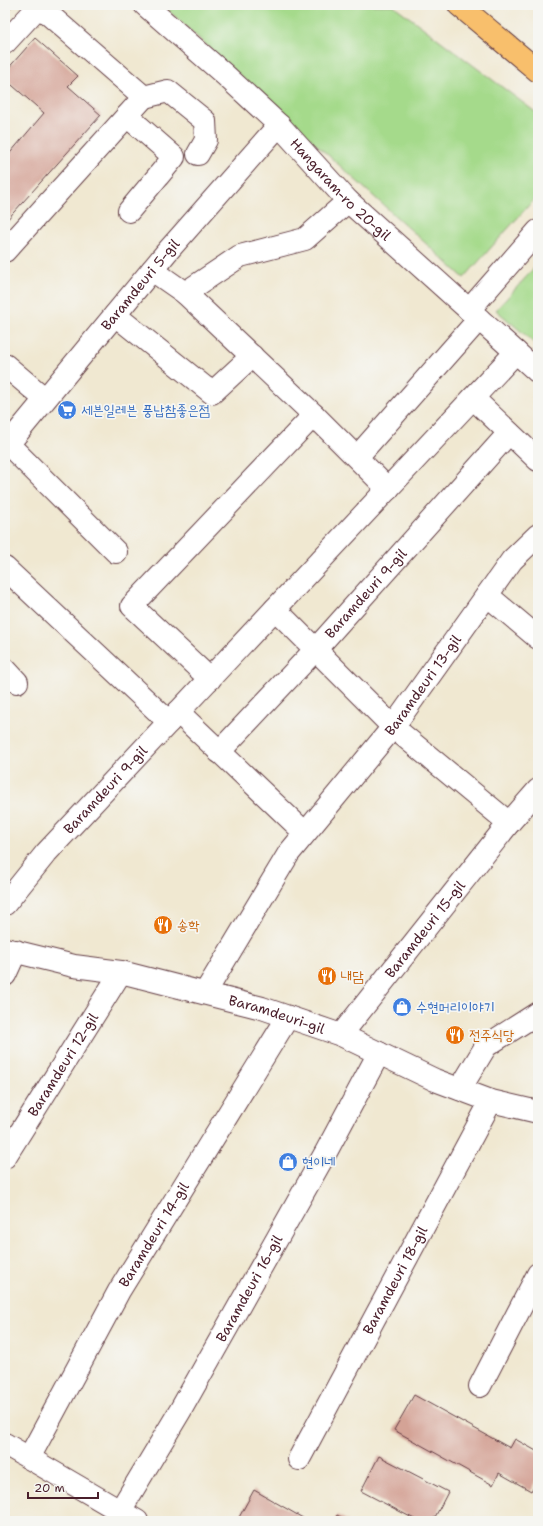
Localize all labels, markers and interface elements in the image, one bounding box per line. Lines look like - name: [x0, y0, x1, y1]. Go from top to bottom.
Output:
- street label: Hangaram-ro 20-gil: [286, 134, 395, 245]
- street label: Baramdeuri 5-gil: [97, 235, 184, 334]
- supermarket icon: 세븐일레븐 풍납참좋은점: [56, 399, 78, 421]
- place label: 세븐일레븐 풍납참좋은점: [81, 401, 210, 419]
- street label: Baramdeuri 9-gil: [321, 544, 411, 642]
- street label: Baramdeuri 13-gil: [381, 631, 465, 739]
- street label: Baramdeuri 9-gil: [59, 741, 151, 838]
- street label: Baramdeuri 15-gil: [381, 876, 469, 982]
- restaurant icon: 송학: [152, 914, 174, 936]
- place label: 송학: [177, 916, 200, 934]
- restaurant icon: 내담: [316, 965, 338, 987]
- place label: 내담: [341, 967, 364, 985]
- street label: Baramdeuri-gil: [227, 991, 328, 1038]
- shop icon: 수현머리이야기: [391, 996, 413, 1018]
- place label: 수현머리이야기: [416, 998, 495, 1016]
- street label: Baramdeuri 12-gil: [24, 1009, 103, 1120]
- restaurant icon: 전주식당: [444, 1024, 466, 1046]
- place label: 전주식당: [469, 1026, 515, 1044]
- shop icon: 현이네: [277, 1151, 299, 1173]
- place label: 현이네: [302, 1153, 336, 1171]
- street label: Baramdeuri 14-gil: [115, 1178, 193, 1290]
- street label: Baramdeuri 18-gil: [359, 1222, 432, 1337]
- street label: Baramdeuri 16-gil: [212, 1231, 287, 1345]
- scale bar: [28, 1474, 98, 1500]
- text: 20 m: [34, 1480, 65, 1496]

